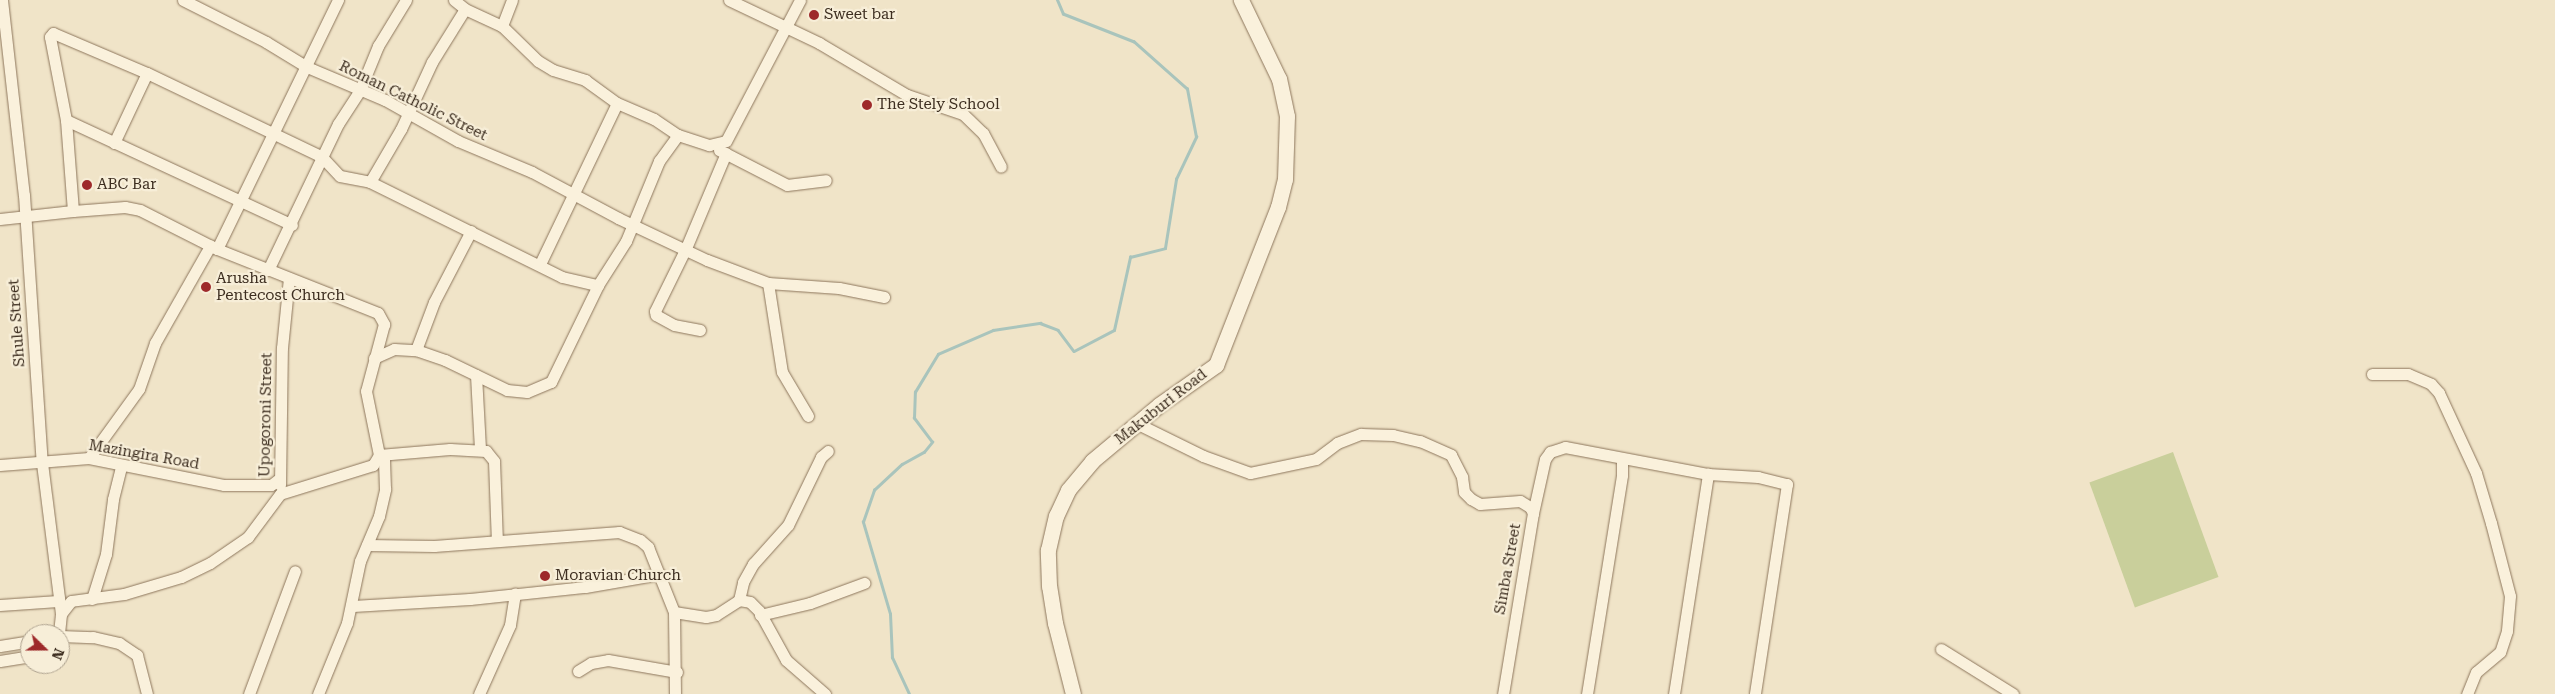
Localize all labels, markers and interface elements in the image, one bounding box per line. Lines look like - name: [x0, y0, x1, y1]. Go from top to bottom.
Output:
- place label: Sweet bar: [824, 6, 895, 24]
- marker: Sweet bar: [808, 9, 820, 21]
- street label: Roman Catholic Street: [336, 57, 490, 145]
- place label: The Stely School: [877, 96, 1000, 114]
- marker: The Stely School: [861, 99, 873, 111]
- place label: ABC Bar: [97, 176, 156, 194]
- marker: ABC Bar: [81, 179, 93, 191]
- place label: Arusha Pentecost Church: [216, 269, 345, 304]
- street label: Shule Street: [5, 279, 29, 367]
- marker: Arusha Pentecost Church: [200, 281, 212, 293]
- street label: Upogoroni Street: [256, 353, 276, 477]
- street label: Makuburi Road: [1111, 366, 1211, 448]
- street label: Mazingira Road: [87, 436, 201, 474]
- street label: Simba Street: [1491, 522, 1525, 616]
- place label: Moravian Church: [555, 567, 681, 585]
- marker: Moravian Church: [539, 570, 551, 582]
- north arrow: [20, 624, 70, 674]
- text: N: [49, 646, 67, 662]

